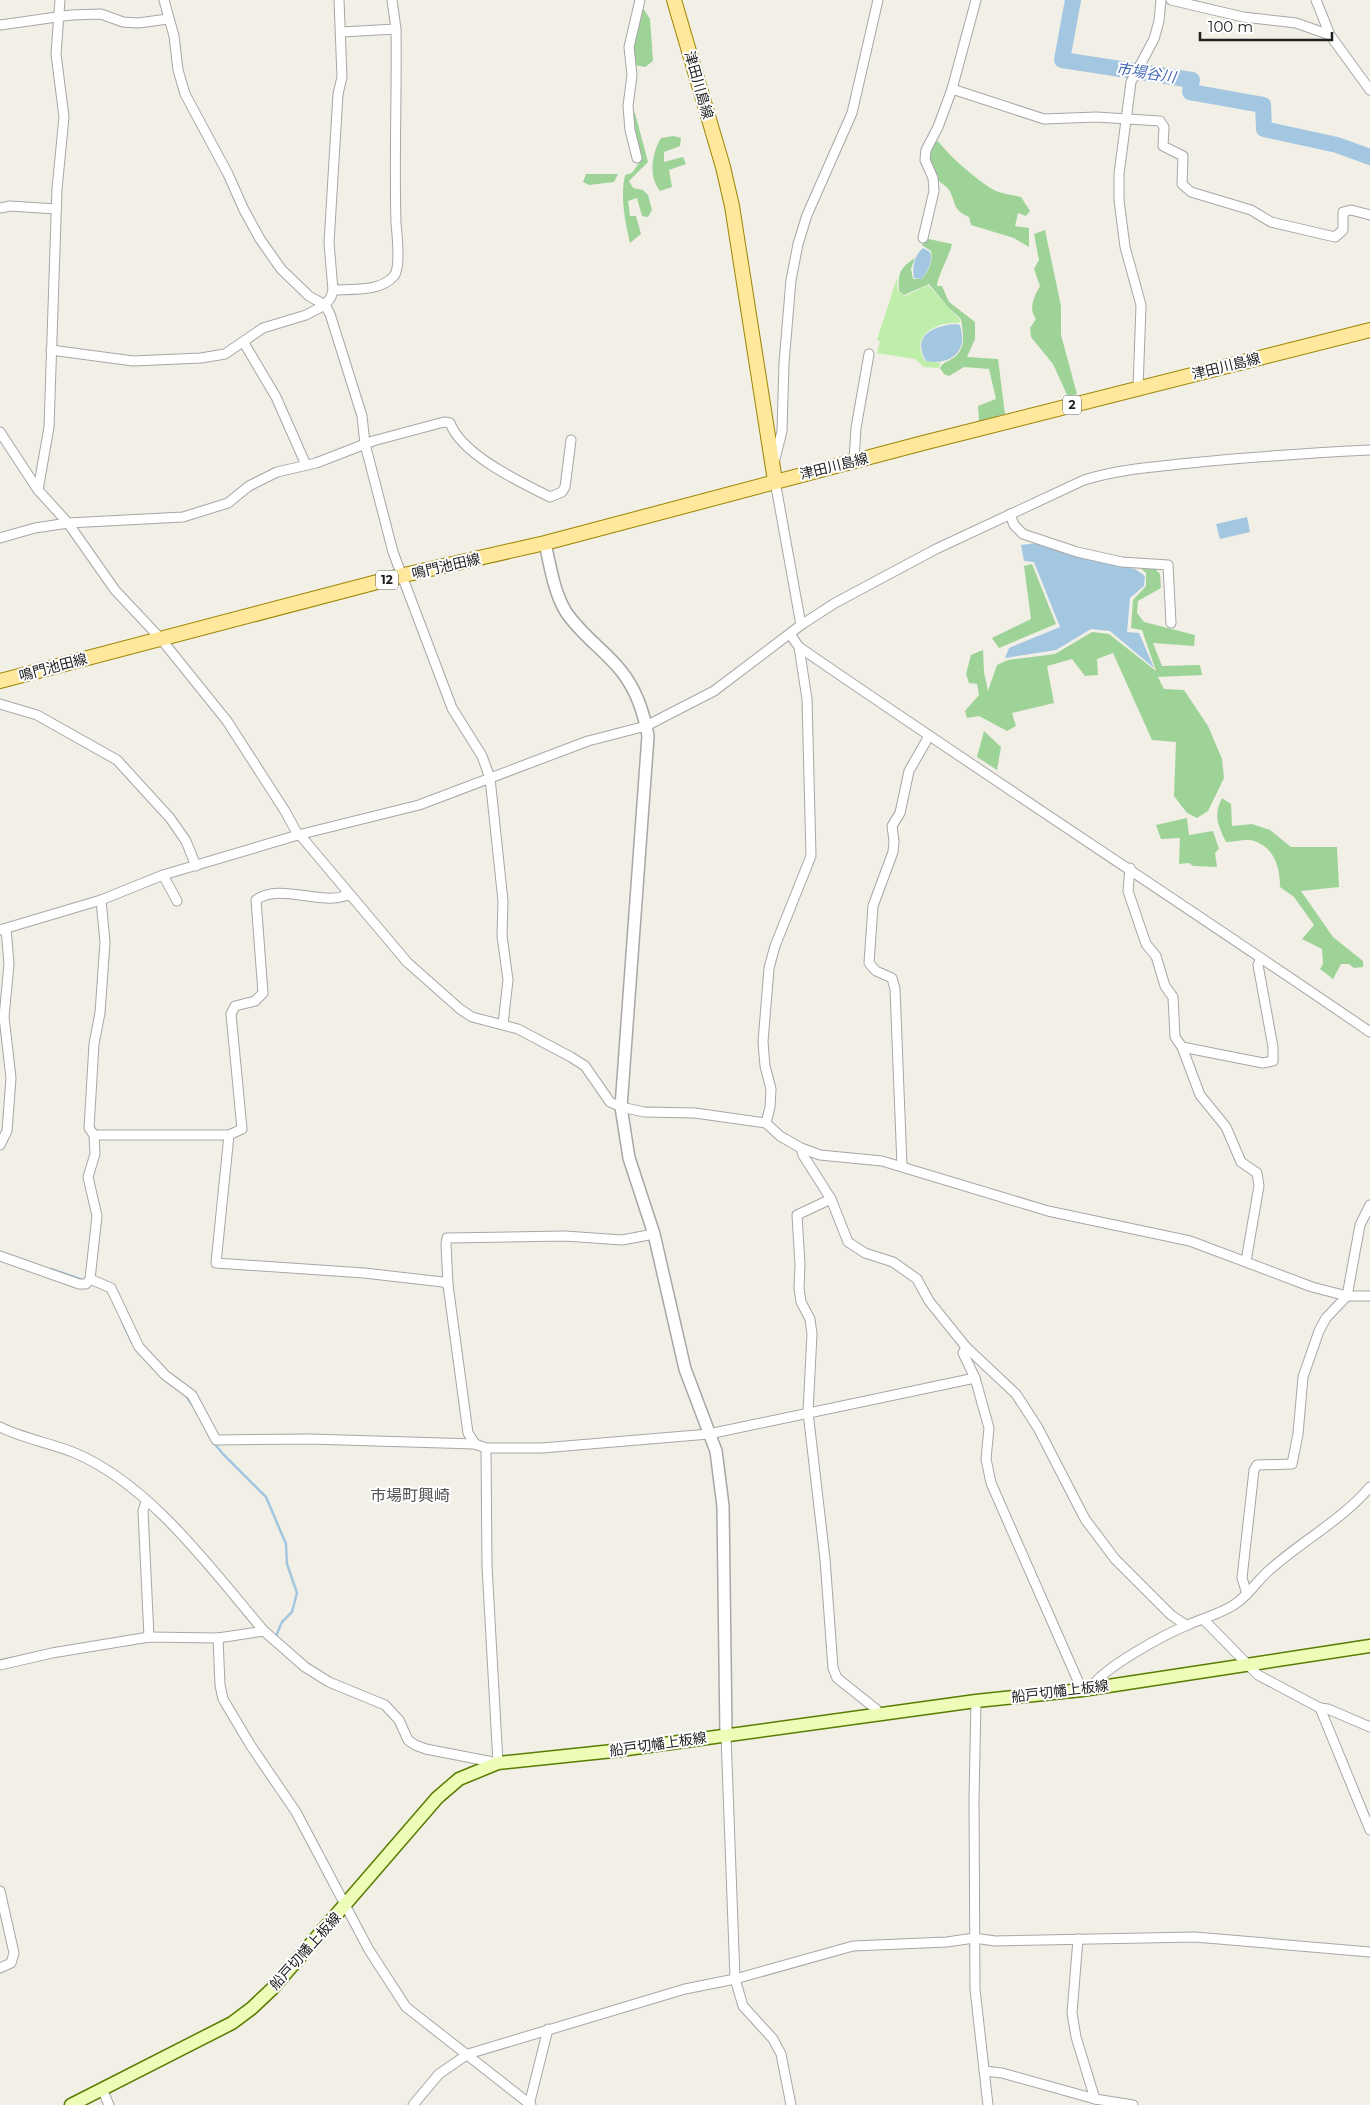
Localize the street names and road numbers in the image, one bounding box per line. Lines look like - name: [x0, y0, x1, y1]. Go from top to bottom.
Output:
- street label: 津田川島線: [681, 49, 717, 121]
- street label: 津田川島線: [1190, 349, 1262, 383]
- road number: 2: [1063, 396, 1081, 414]
- street label: 津田川島線: [798, 449, 870, 483]
- street label: 鳴門池田線: [410, 549, 482, 583]
- road number: 12: [376, 570, 398, 590]
- street label: 鳴門池田線: [17, 649, 89, 685]
- street label: 船戸切幡上板線: [1010, 1676, 1110, 1706]
- street label: 船戸切幡上板線: [608, 1728, 708, 1760]
- street label: 船戸切幡上板線: [266, 1909, 344, 1993]

